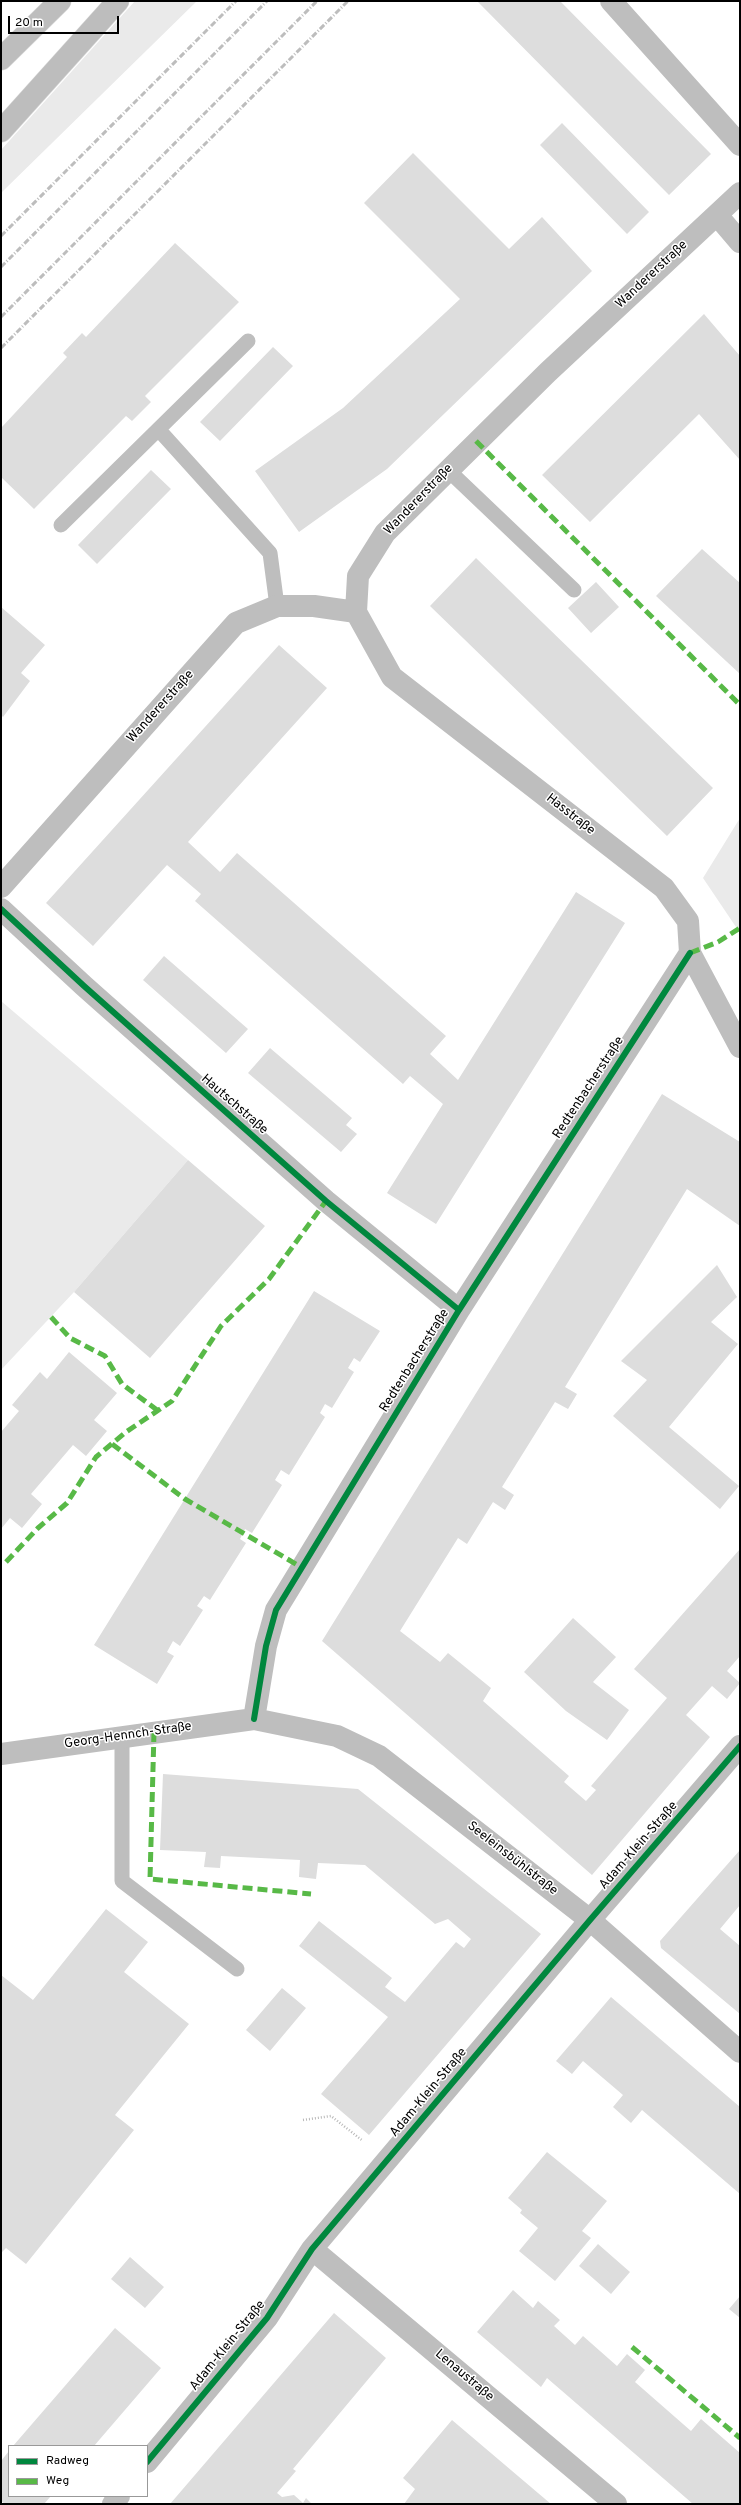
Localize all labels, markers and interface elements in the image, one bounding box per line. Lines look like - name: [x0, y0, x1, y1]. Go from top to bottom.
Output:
- scale bar: [10, 8, 121, 34]
- text: 20 m: [15, 15, 43, 31]
- street label: Wandererstraße: [613, 238, 691, 312]
- street label: Wandererstraße: [381, 461, 457, 539]
- street label: Wandererstraße: [124, 667, 198, 747]
- street label: Hasstraße: [542, 791, 598, 839]
- street label: Redtenbacherstraße: [550, 1034, 628, 1142]
- street label: Hautschstraße: [197, 1072, 271, 1138]
- street label: Redtenbacherstraße: [377, 1306, 453, 1416]
- street label: Georg-Hennch-Straße: [63, 1719, 193, 1753]
- street label: Adam-Klein-Straße: [597, 1799, 681, 1893]
- street label: Seeleinsbühlstraße: [464, 1819, 560, 1899]
- street label: Adam-Klein-Straße: [387, 2045, 471, 2141]
- street label: Adam-Klein-Straße: [187, 2298, 269, 2394]
- street label: Lenaustraße: [431, 2347, 497, 2405]
- legend: [8, 2445, 148, 2497]
- text: Radweg: [46, 2453, 89, 2469]
- text: Weg: [46, 2473, 69, 2489]

